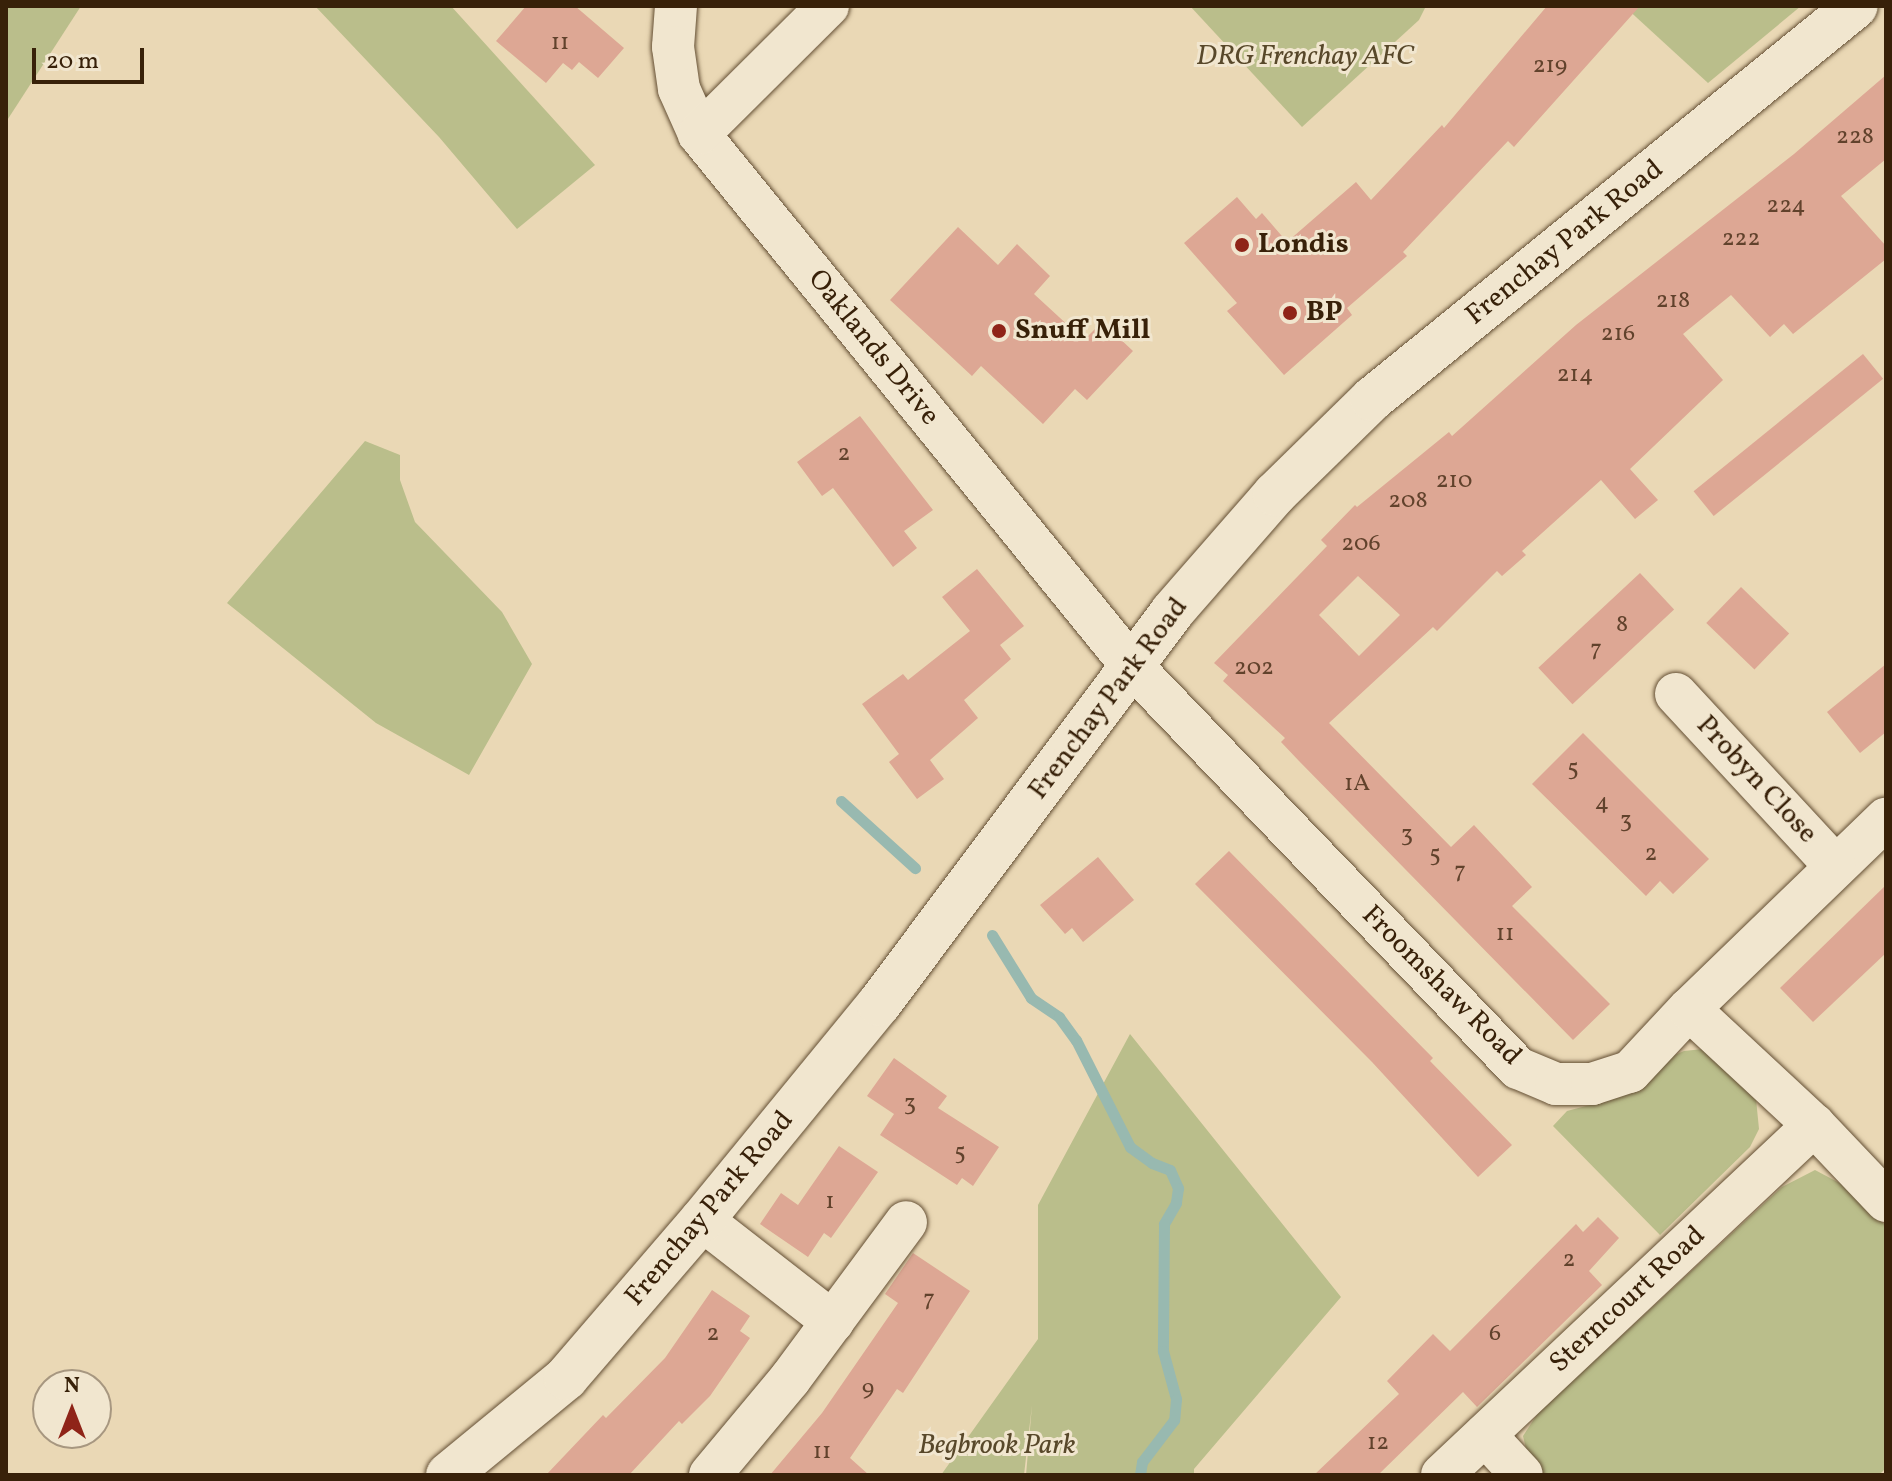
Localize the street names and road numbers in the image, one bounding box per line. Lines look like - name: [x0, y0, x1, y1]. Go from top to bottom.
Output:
- street label: Frenchay Park Road: [1459, 153, 1671, 333]
- street label: Oaklands Drive: [800, 263, 946, 433]
- street label: Frenchay Park Road: [1022, 591, 1196, 807]
- street label: Probyn Close: [1688, 709, 1824, 851]
- street label: Froomshaw Road: [1354, 899, 1528, 1073]
- street label: Frenchay Park Road: [618, 1104, 802, 1314]
- street label: Sterncourt Road: [1543, 1219, 1713, 1381]

